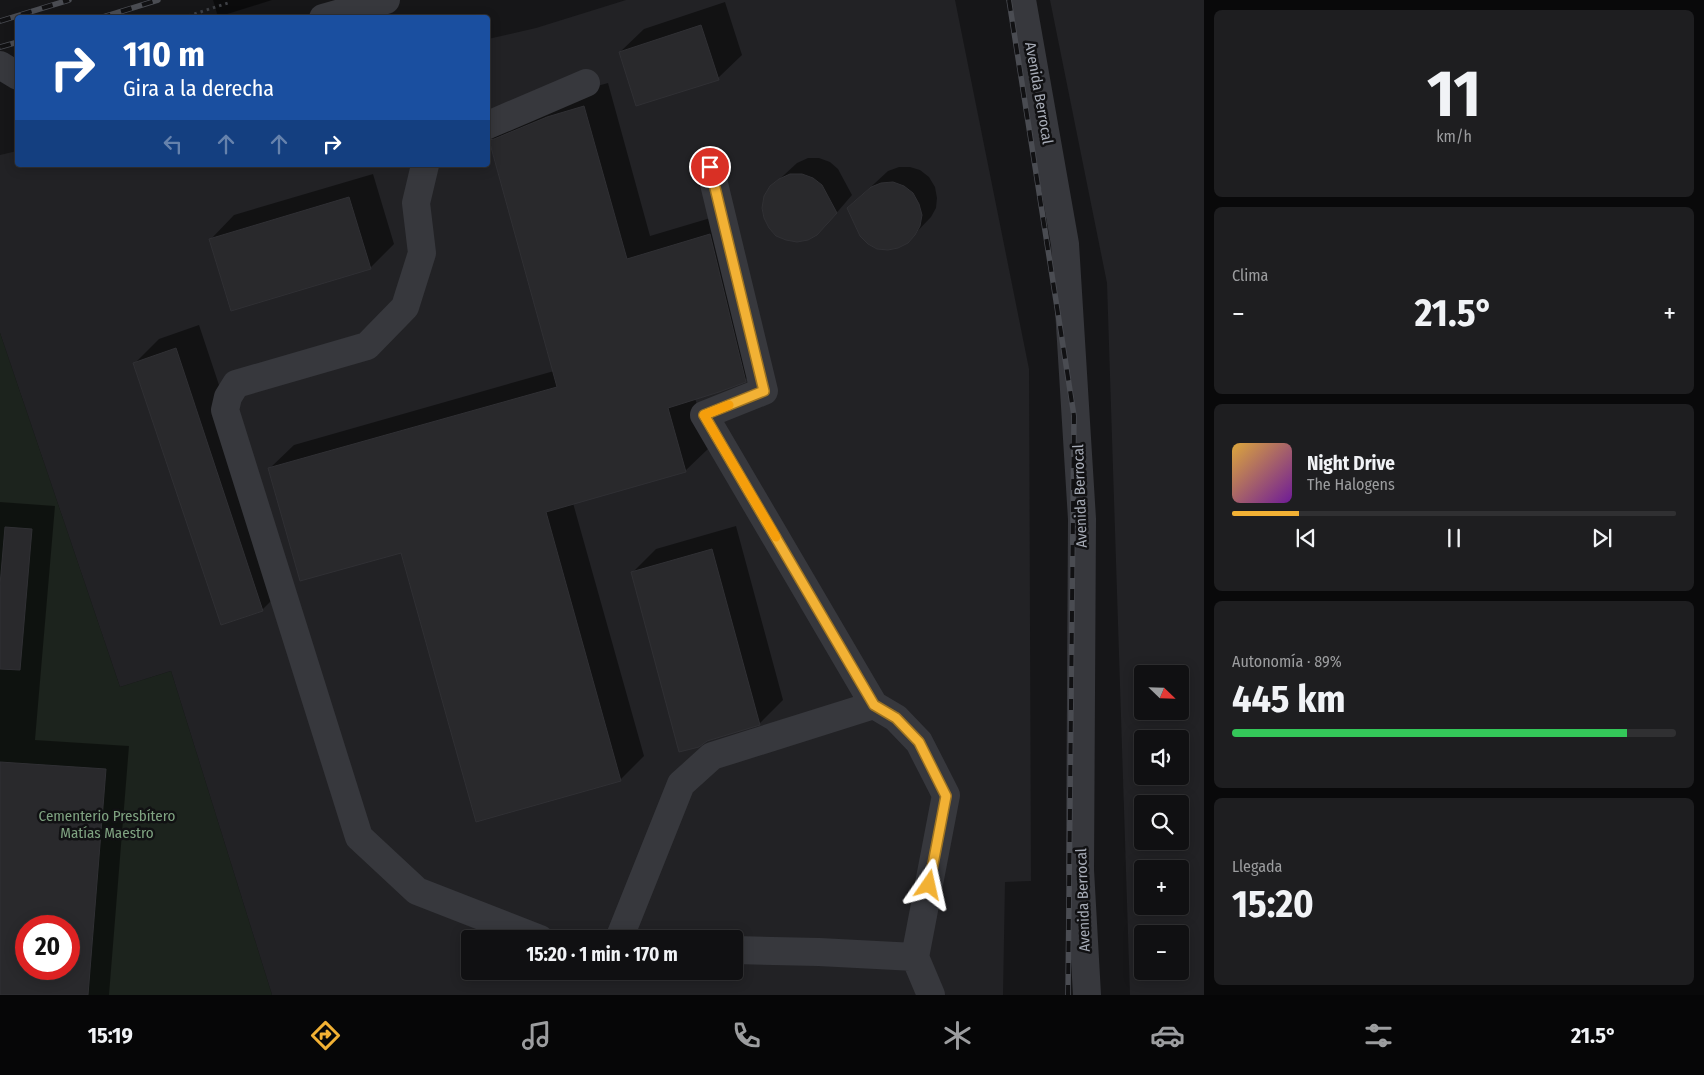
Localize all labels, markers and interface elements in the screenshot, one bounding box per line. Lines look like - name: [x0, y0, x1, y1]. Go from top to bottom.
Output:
- text: 110 m: [123, 33, 205, 75]
- icon: right: [40, 35, 105, 100]
- street label: Avenida Berrocal: [1021, 40, 1057, 146]
- text: 11: [1427, 55, 1481, 133]
- text: Gira a la derecha: [123, 75, 274, 102]
- text: km/h: [1436, 127, 1472, 146]
- icon: left: [159, 130, 187, 158]
- icon: ahead: [212, 130, 240, 158]
- icon: ahead: [265, 130, 293, 158]
- icon: right: [318, 130, 346, 158]
- pin: [689, 146, 731, 188]
- icon: arrive: [696, 153, 724, 181]
- text: Clima: [1232, 266, 1268, 285]
- text: 21.5°: [1415, 290, 1493, 336]
- text: −: [1232, 297, 1245, 330]
- text: +: [1663, 297, 1676, 330]
- street label: Avenida Berrocal: [1069, 444, 1091, 548]
- text: Night Drive: [1307, 452, 1395, 475]
- text: The Halogens: [1307, 475, 1395, 494]
- icon: previous: [1292, 524, 1320, 552]
- icon: pause: [1440, 524, 1468, 552]
- icon: next: [1588, 524, 1616, 552]
- text: Autonomía · 89%: [1232, 652, 1342, 671]
- north arrow: [1134, 665, 1189, 720]
- map controls: [1134, 665, 1189, 980]
- text: 445 km: [1232, 676, 1346, 722]
- button: sound: [1134, 730, 1189, 785]
- button: search: [1134, 795, 1189, 850]
- park label: Cementerio Presbítero Matías Maestro: [39, 807, 176, 842]
- street label: Avenida Berrocal: [1072, 848, 1094, 952]
- text: Llegada: [1232, 857, 1282, 876]
- position arrow: [902, 858, 954, 910]
- button: +: [1134, 860, 1189, 915]
- text: 15:20: [1232, 881, 1314, 927]
- speed limit sign: 20: [15, 915, 80, 980]
- button: −: [1134, 925, 1189, 980]
- text: 15:20 · 1 min · 170 m: [526, 943, 678, 966]
- icon: directions: [308, 1018, 343, 1053]
- icon: music: [519, 1018, 554, 1053]
- icon: phone: [729, 1018, 764, 1053]
- icon: climate: [940, 1018, 975, 1053]
- icon: car: [1150, 1018, 1185, 1053]
- icon: filters: [1361, 1018, 1396, 1053]
- text: 15:19: [88, 1022, 133, 1049]
- text: 21.5°: [1571, 1022, 1616, 1049]

